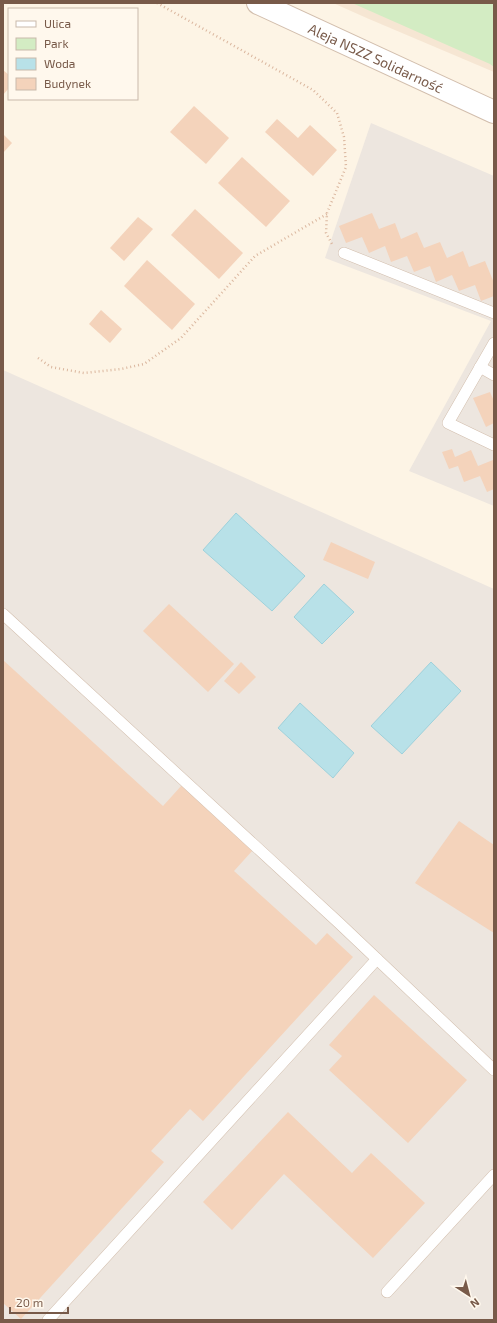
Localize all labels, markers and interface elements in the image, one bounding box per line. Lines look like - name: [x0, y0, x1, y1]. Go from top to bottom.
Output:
- legend: [8, 8, 138, 100]
- text: Ulica: [44, 16, 71, 30]
- street label: Aleja NSZZ Solidarność: [306, 19, 446, 96]
- text: Park: [44, 36, 69, 50]
- text: Woda: [44, 56, 75, 70]
- text: Budynek: [44, 76, 91, 90]
- north arrow: [449, 1275, 489, 1315]
- scale bar: [10, 1289, 68, 1315]
- text: 20 m: [16, 1295, 43, 1309]
- text: N: [468, 1296, 482, 1311]

